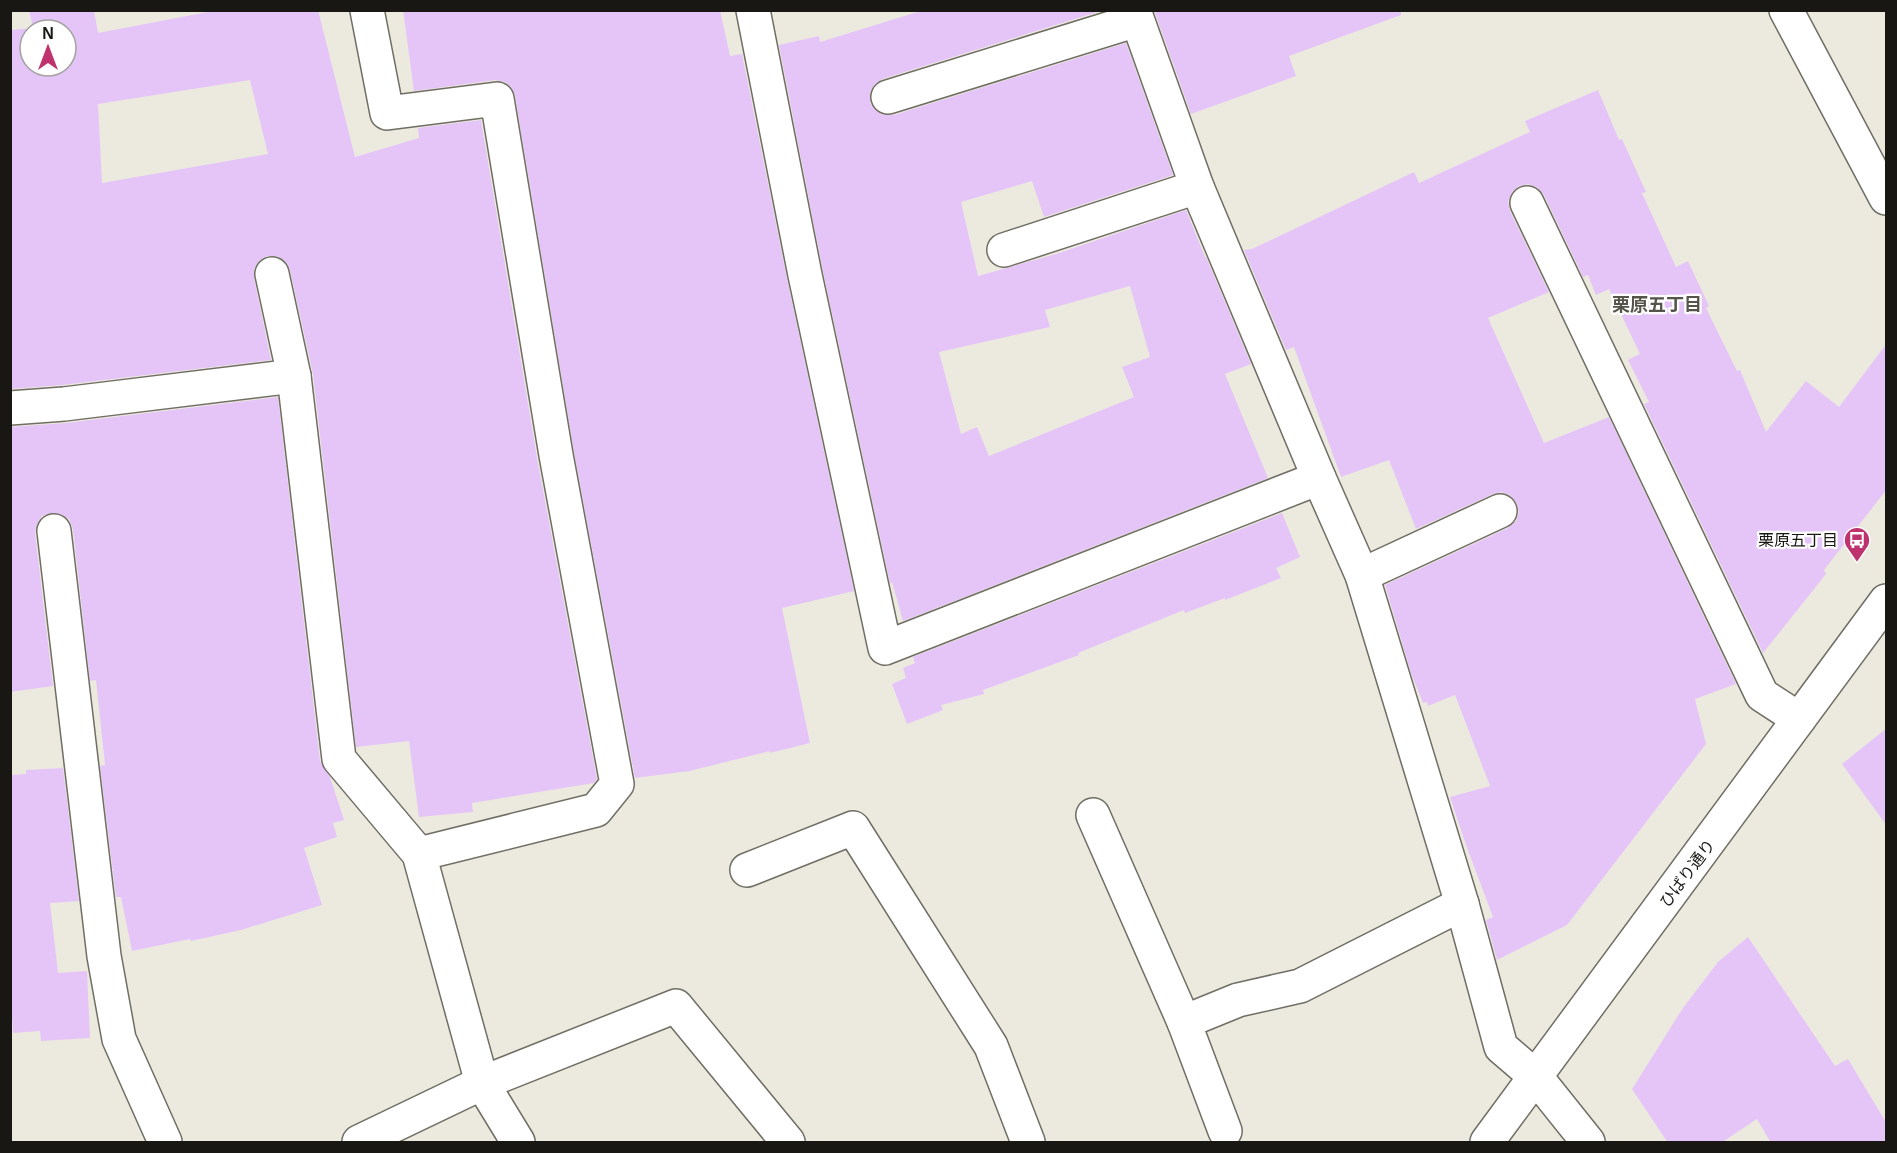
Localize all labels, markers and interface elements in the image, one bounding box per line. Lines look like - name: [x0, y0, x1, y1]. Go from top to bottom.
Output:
- north arrow: [18, 18, 78, 78]
- text: N: [42, 25, 54, 42]
- district label: 栗原五丁目: [1612, 295, 1702, 315]
- bus stop icon: 栗原五丁目: [1842, 525, 1872, 563]
- place label: 栗原五丁目: [1758, 532, 1838, 549]
- street label: ひばり通り: [1657, 836, 1718, 910]

